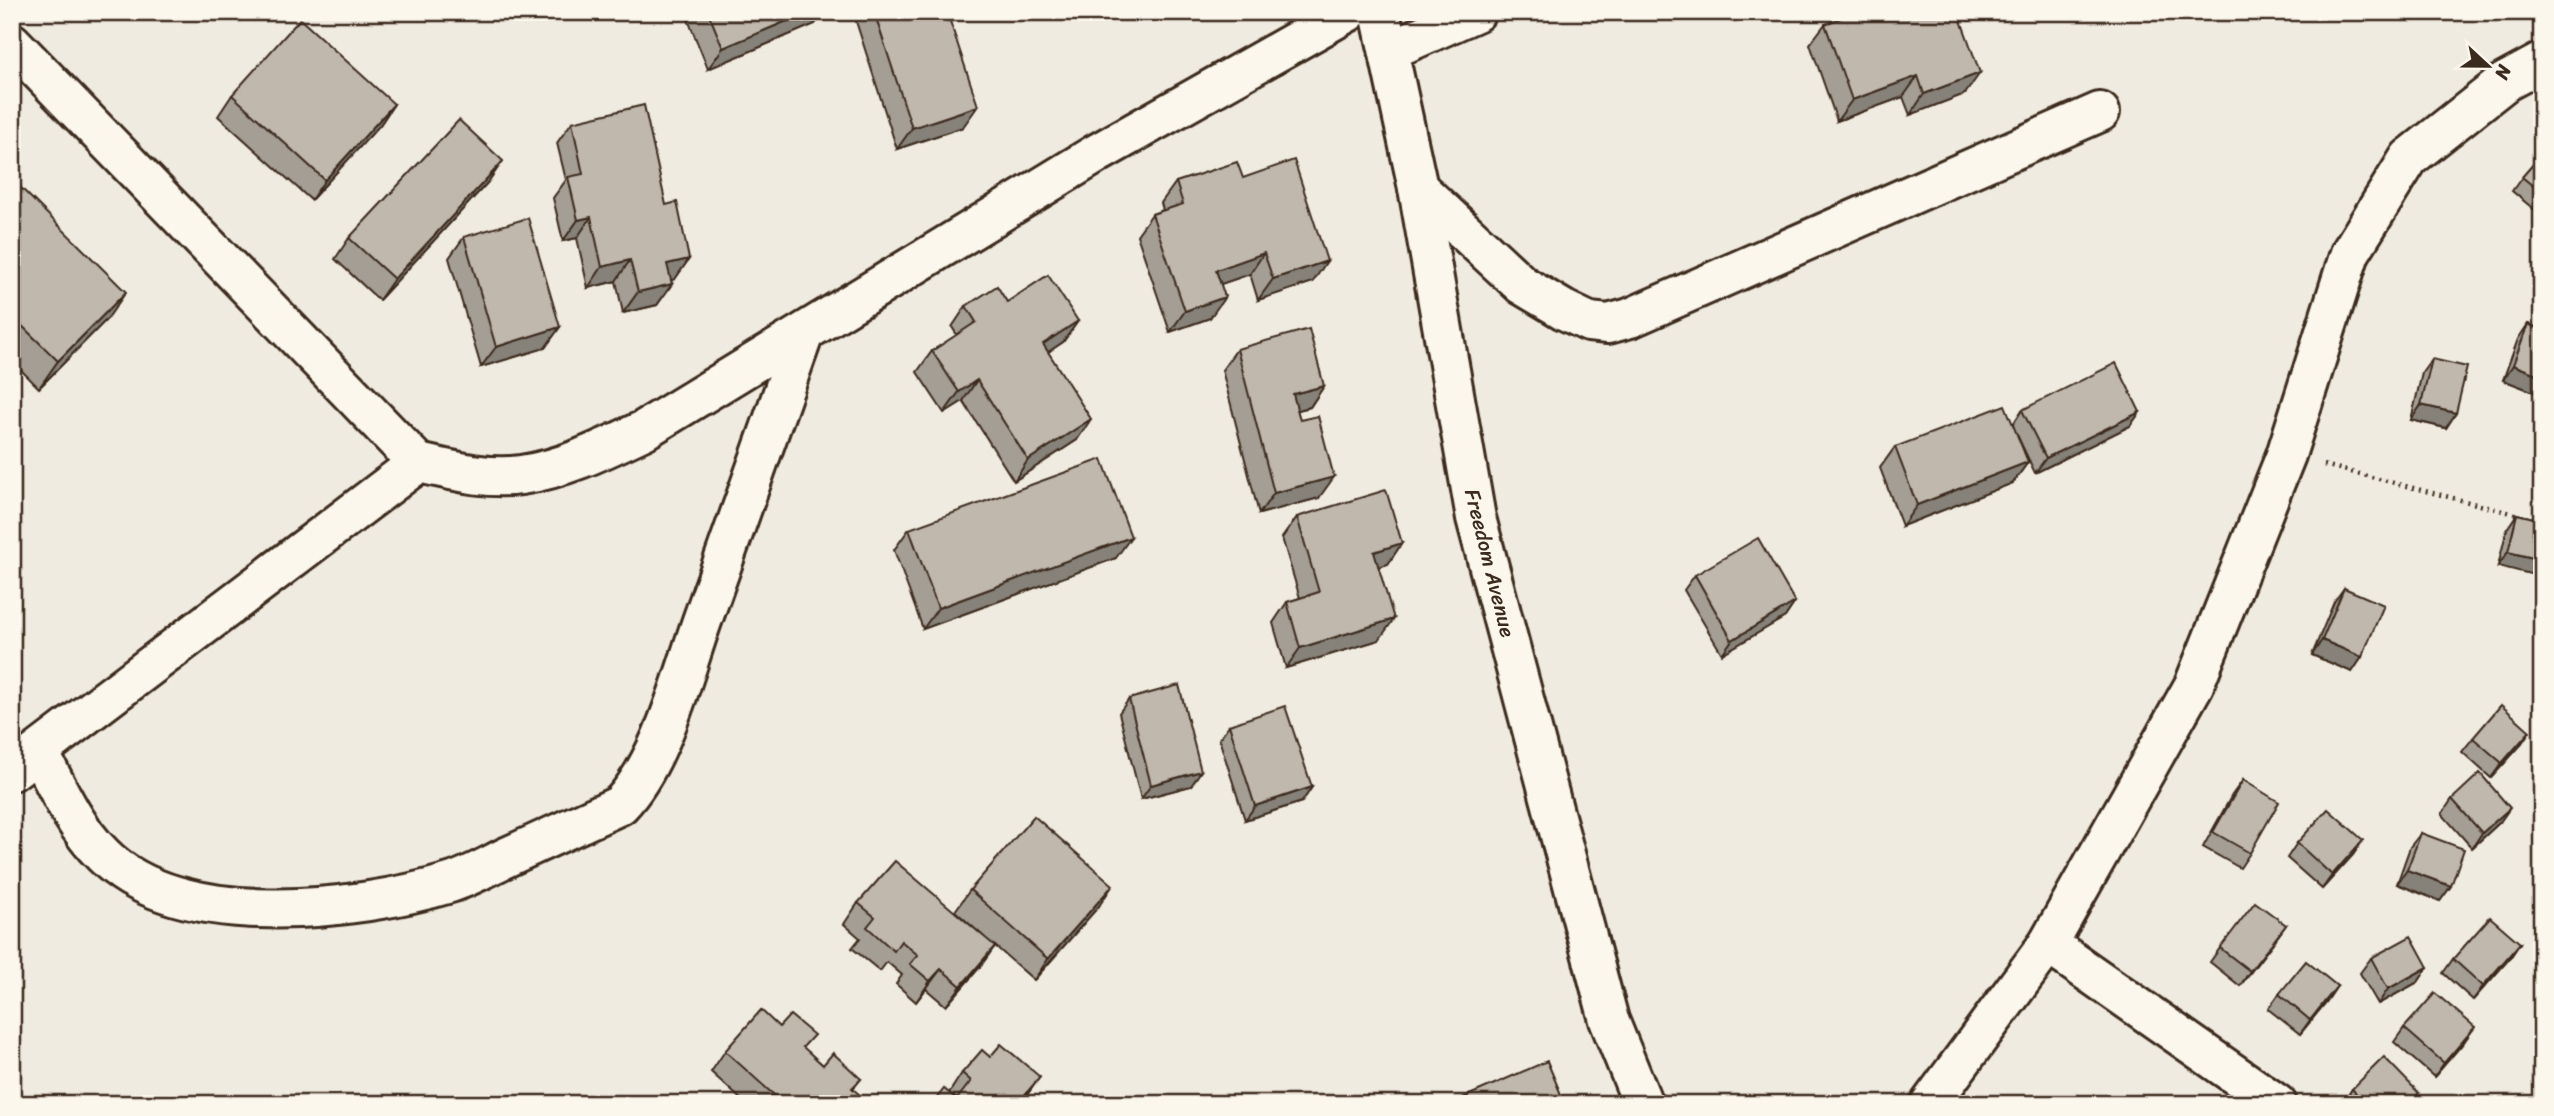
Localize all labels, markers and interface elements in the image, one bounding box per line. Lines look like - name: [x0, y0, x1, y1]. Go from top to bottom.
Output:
- north arrow: [2452, 32, 2522, 102]
- text: N: [2485, 59, 2521, 85]
- street label: Freedom Avenue: [1453, 485, 1527, 641]

